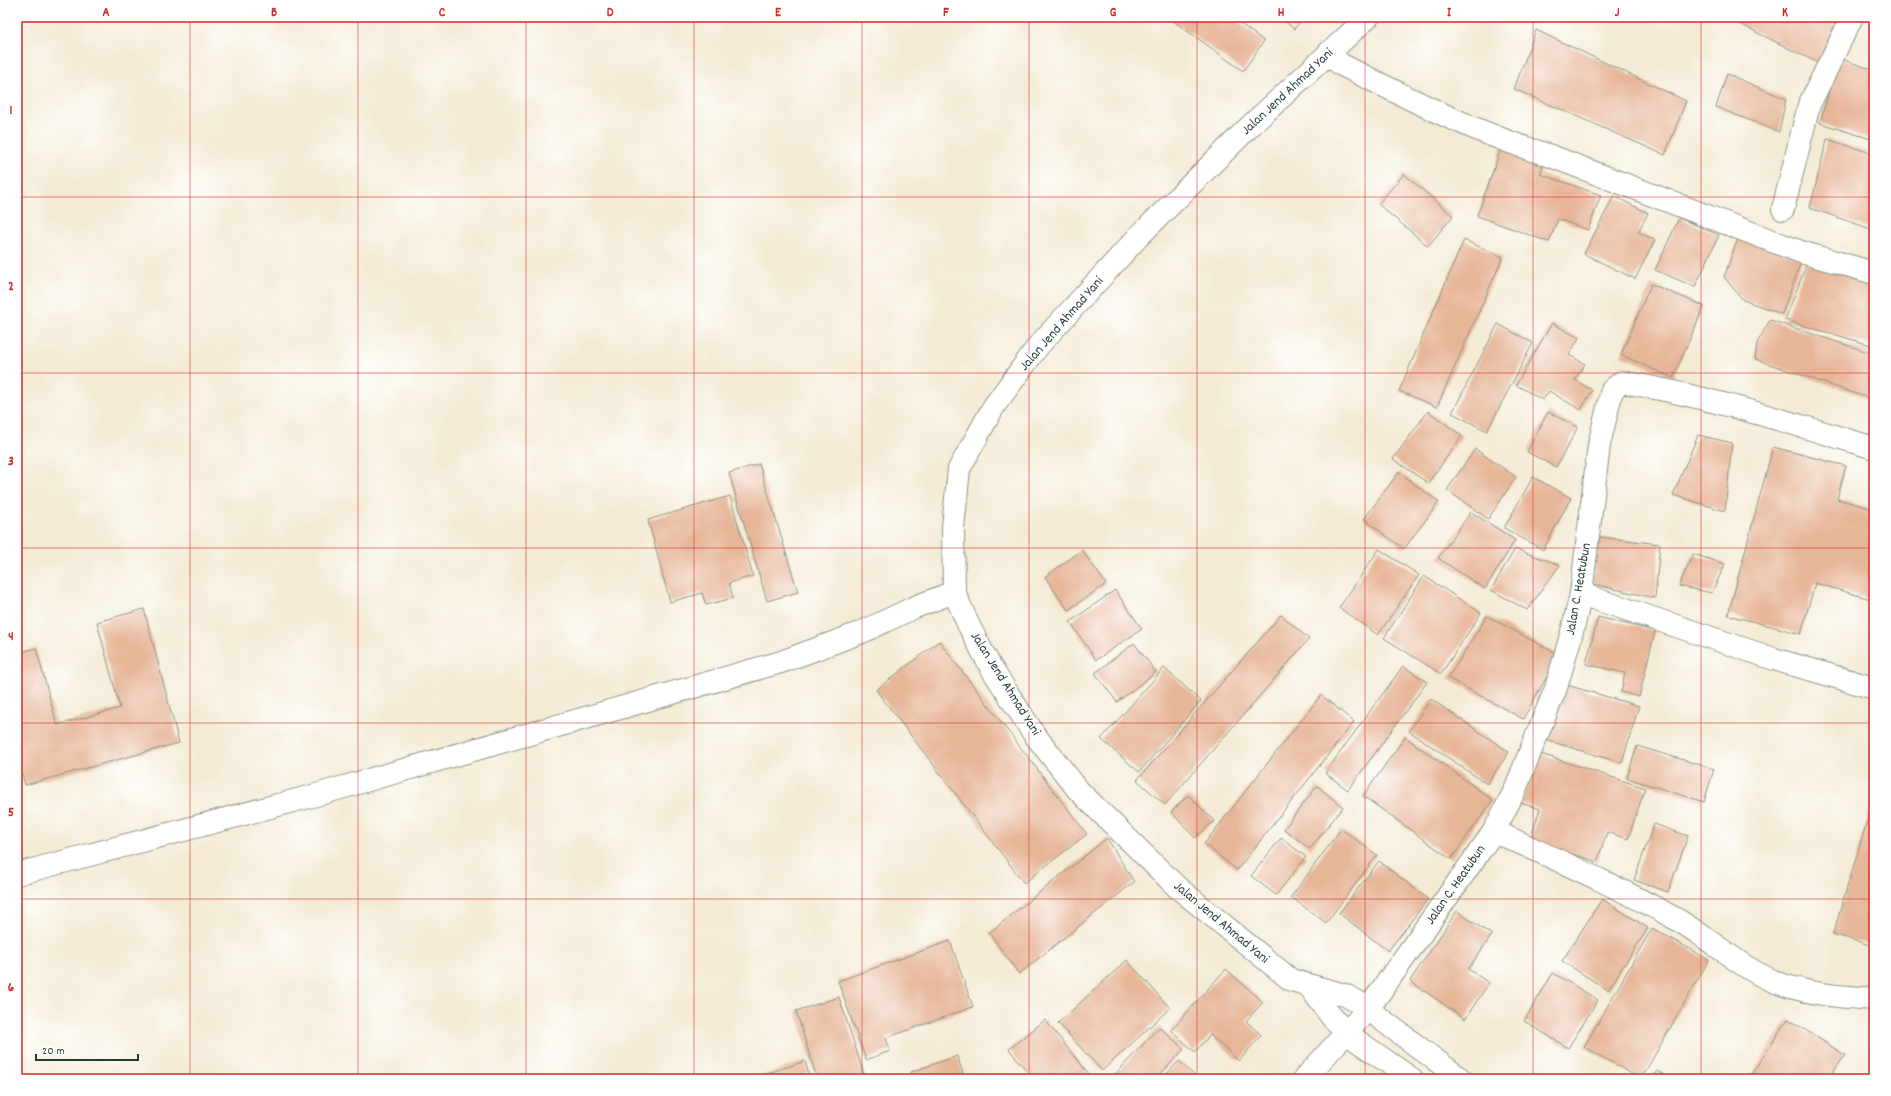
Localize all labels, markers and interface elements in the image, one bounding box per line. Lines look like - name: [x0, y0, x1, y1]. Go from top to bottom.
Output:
- text: A: [102, 4, 110, 23]
- text: B: [271, 4, 277, 23]
- text: C: [439, 4, 446, 23]
- text: D: [607, 4, 614, 23]
- text: E: [775, 4, 782, 23]
- text: F: [943, 4, 949, 23]
- text: G: [1110, 4, 1117, 23]
- text: H: [1278, 4, 1285, 23]
- text: I: [1447, 4, 1452, 23]
- text: J: [1615, 4, 1620, 23]
- text: K: [1782, 4, 1788, 23]
- street label: Jalan Jend Ahmad Yani: [1237, 44, 1339, 140]
- text: 1: [10, 102, 13, 121]
- street label: Jalan Jend Ahmad Yani: [1015, 272, 1109, 376]
- text: 2: [8, 278, 14, 297]
- text: 3: [8, 453, 14, 472]
- street label: Jalan C. Heatubun: [1561, 541, 1597, 637]
- text: 4: [8, 628, 14, 647]
- street label: Jalan Jend Ahmad Yani: [965, 628, 1045, 740]
- text: 5: [8, 804, 14, 823]
- street label: Jalan C. Heatubun: [1421, 841, 1491, 929]
- street label: Jalan Jend Ahmad Yani: [1169, 877, 1274, 969]
- text: 6: [8, 979, 15, 998]
- scale bar: [36, 1036, 138, 1062]
- text: 20 m: [42, 1043, 65, 1060]

